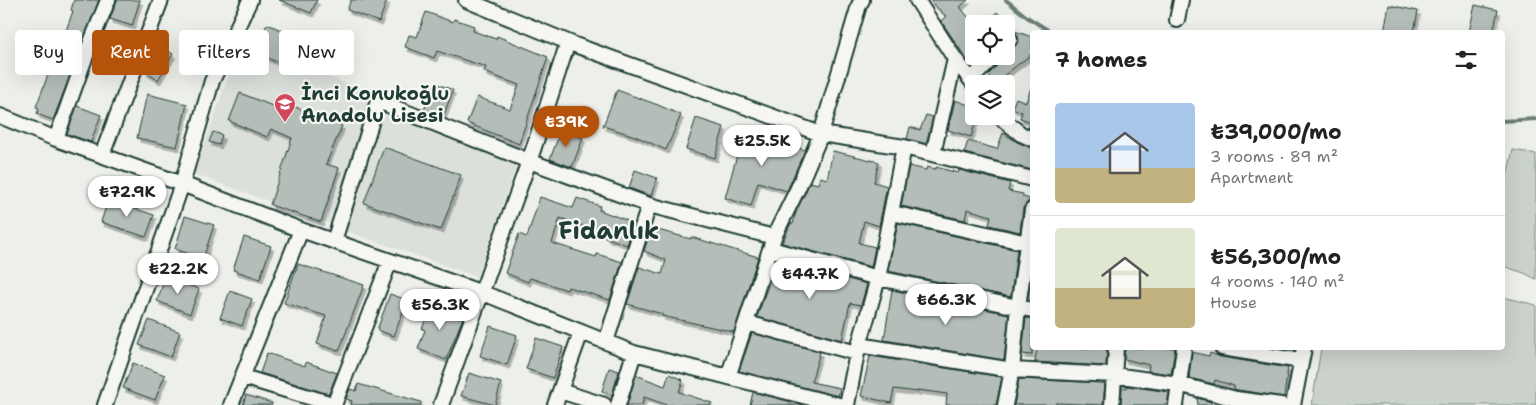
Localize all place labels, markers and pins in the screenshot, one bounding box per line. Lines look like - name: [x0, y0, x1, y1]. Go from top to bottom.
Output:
- place label: İnci Konukoğlu Anadolu Lisesi: [301, 81, 449, 128]
- school or university icon: İnci Konukoğlu Anadolu Lisesi: [273, 92, 297, 123]
- pin: ₺39K: [536, 106, 596, 148]
- pin: ₺25.5K: [721, 124, 803, 167]
- pin: ₺72.9K: [86, 176, 168, 218]
- pin: ₺22.2K: [137, 252, 219, 295]
- pin: ₺44.7K: [769, 258, 851, 300]
- pin: ₺66.3K: [905, 284, 987, 326]
- pin: ₺56.3K: [399, 288, 481, 331]

